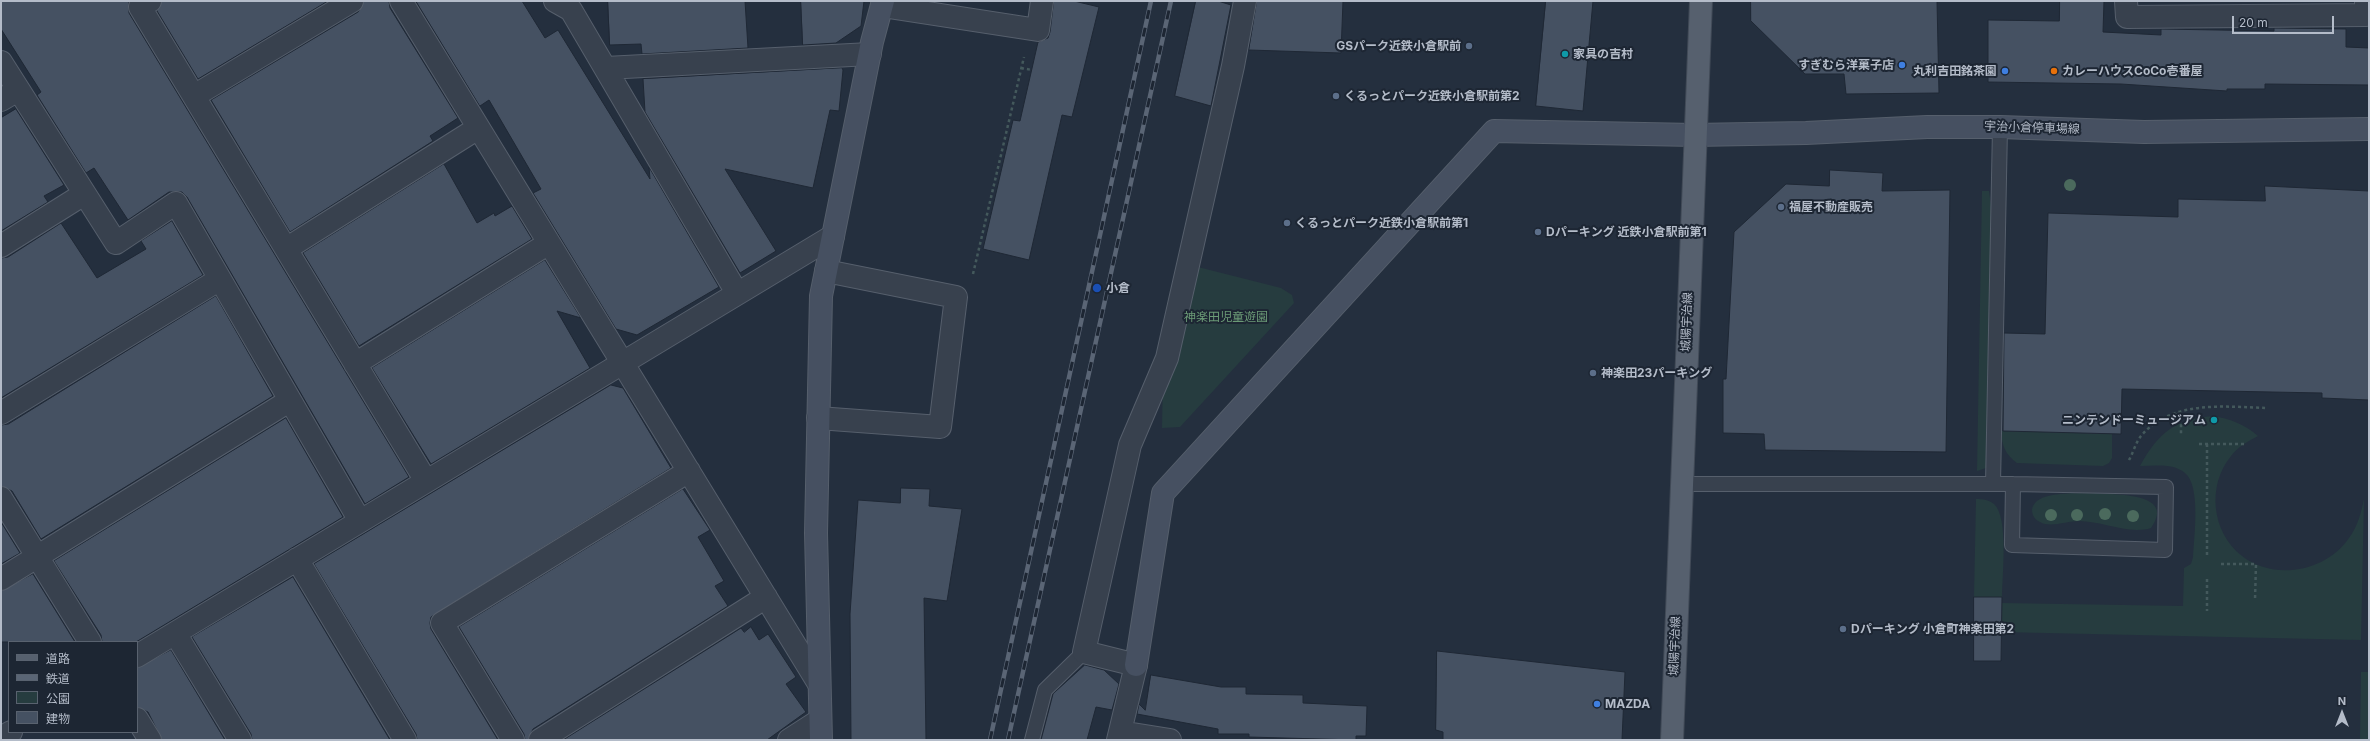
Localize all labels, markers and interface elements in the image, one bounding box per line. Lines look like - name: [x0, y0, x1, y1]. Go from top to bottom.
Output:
- scale bar: [2234, 8, 2336, 34]
- text: 20 m: [2239, 15, 2268, 30]
- place label: GSパーク近鉄小倉駅前: [1336, 39, 1461, 53]
- marker: GSパーク近鉄小倉駅前: [1464, 41, 1474, 51]
- place label: 家具の吉村: [1573, 47, 1633, 61]
- marker: 家具の吉村: [1560, 49, 1570, 59]
- place label: すぎむら洋菓子店: [1798, 58, 1894, 72]
- marker: すぎむら洋菓子店: [1897, 60, 1907, 70]
- place label: 丸利吉田銘茶園: [1913, 64, 1997, 78]
- place label: カレーハウスCoCo壱番屋: [2062, 64, 2202, 78]
- marker: 丸利吉田銘茶園: [2000, 66, 2010, 76]
- marker: カレーハウスCoCo壱番屋: [2049, 66, 2059, 76]
- place label: くるっとパーク近鉄小倉駅前第2: [1344, 89, 1520, 103]
- marker: くるっとパーク近鉄小倉駅前第2: [1331, 91, 1341, 101]
- street label: 宇治小倉停車場線: [1984, 119, 2080, 137]
- place label: 福屋不動産販売: [1789, 200, 1873, 214]
- marker: 福屋不動産販売: [1776, 202, 1786, 212]
- place label: くるっとパーク近鉄小倉駅前第1: [1295, 216, 1468, 230]
- marker: くるっとパーク近鉄小倉駅前第1: [1282, 218, 1292, 228]
- place label: Dパーキング 近鉄小倉駅前第1: [1546, 225, 1707, 239]
- marker: Dパーキング 近鉄小倉駅前第1: [1533, 227, 1543, 237]
- place label: 小倉: [1106, 281, 1130, 295]
- marker: 小倉: [1091, 282, 1103, 294]
- street label: 城陽宇治線: [1679, 292, 1695, 352]
- park label: 神楽田児童遊園: [1184, 310, 1268, 324]
- place label: 神楽田23パーキング: [1601, 366, 1712, 380]
- marker: 神楽田23パーキング: [1588, 368, 1598, 378]
- place label: ニンテンドーミュージアム: [2062, 413, 2206, 427]
- marker: ニンテンドーミュージアム: [2209, 415, 2219, 425]
- street label: 城陽宇治線: [1667, 616, 1683, 676]
- place label: Dパーキング 小倉町神楽田第2: [1851, 622, 2014, 636]
- marker: Dパーキング 小倉町神楽田第2: [1838, 624, 1848, 634]
- legend: [8, 641, 138, 733]
- text: 道路: [46, 651, 70, 666]
- text: 鉄道: [46, 671, 70, 686]
- text: 公園: [46, 691, 70, 706]
- north arrow: [2322, 693, 2362, 733]
- text: N: [2338, 694, 2346, 708]
- place label: MAZDA: [1605, 697, 1650, 711]
- marker: MAZDA: [1592, 699, 1602, 709]
- text: 建物: [46, 711, 70, 726]

